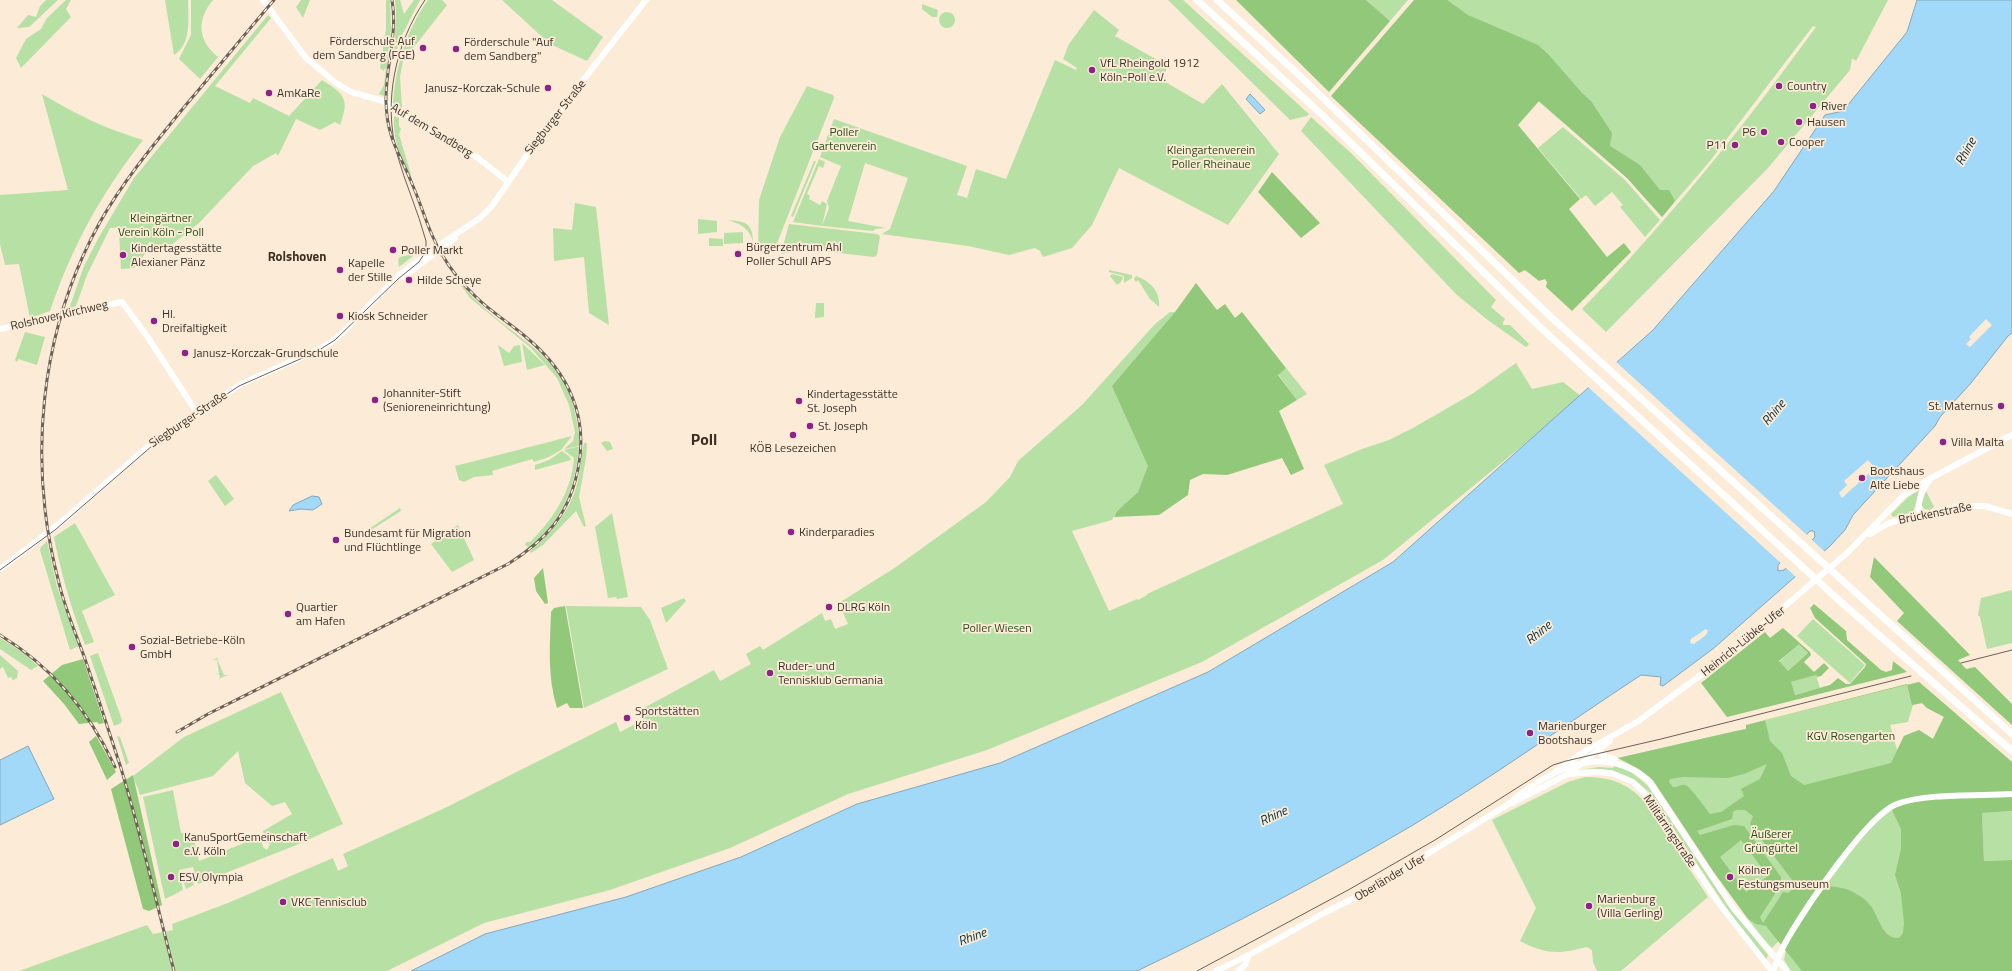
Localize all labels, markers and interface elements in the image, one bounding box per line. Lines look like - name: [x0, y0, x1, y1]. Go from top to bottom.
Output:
- place label: Förderschule Auf dem Sandberg (FGE): [313, 31, 415, 64]
- place label: Förderschule "Auf dem Sandberg": [464, 32, 554, 65]
- marker: Förderschule Auf dem Sandberg (FGE): [418, 43, 428, 53]
- marker: Förderschule "Auf dem Sandberg": [451, 44, 461, 54]
- place label: VfL Rheingold 1912 Köln-Poll e.V.: [1100, 53, 1199, 86]
- marker: VfL Rheingold 1912 Köln-Poll e.V.: [1087, 65, 1097, 75]
- street label: Siegburger Straße: [519, 75, 590, 158]
- place label: Country: [1787, 76, 1827, 95]
- place label: Janusz-Korczak-Schule: [424, 78, 540, 97]
- marker: Country: [1774, 81, 1784, 91]
- place label: AmKaRe: [277, 83, 320, 102]
- marker: Janusz-Korczak-Schule: [543, 83, 553, 93]
- marker: AmKaRe: [264, 88, 274, 98]
- place label: River: [1821, 96, 1847, 115]
- street label: Auf dem Sandberg: [387, 97, 477, 162]
- marker: River: [1808, 101, 1818, 111]
- place label: Hausen: [1807, 112, 1846, 131]
- marker: Hausen: [1794, 117, 1804, 127]
- park label: Poller Gartenverein: [811, 122, 877, 155]
- place label: P6: [1742, 122, 1756, 141]
- marker: P6: [1759, 127, 1769, 137]
- place label: Cooper: [1789, 132, 1825, 151]
- water label: Rhine: [1949, 133, 1981, 169]
- place label: P11: [1706, 135, 1727, 154]
- marker: Cooper: [1776, 137, 1786, 147]
- park label: Kleingartenverein Poller Rheinaue: [1167, 140, 1255, 173]
- marker: P11: [1730, 140, 1740, 150]
- park label: Kleingärtner Verein Köln - Poll: [118, 208, 204, 241]
- place label: Bürgerzentrum Ahl Poller Schull APS: [746, 237, 842, 270]
- place label: Kindertagesstätte Alexianer Pänz: [131, 238, 222, 271]
- place label: Poller Markt: [401, 240, 464, 259]
- marker: Poller Markt: [388, 245, 398, 255]
- district label: Rolshoven: [268, 246, 326, 266]
- marker: Bürgerzentrum Ahl Poller Schull APS: [733, 249, 743, 259]
- marker: Kindertagesstätte Alexianer Pänz: [118, 250, 128, 260]
- place label: Kapelle der Stille: [348, 253, 392, 286]
- marker: Kapelle der Stille: [335, 265, 345, 275]
- place label: Hilde Scheye: [417, 270, 481, 289]
- marker: Hilde Scheye: [404, 275, 414, 285]
- street label: Rolshover Kirchweg: [8, 294, 110, 335]
- place label: Hl. Dreifaltigkeit: [162, 304, 228, 337]
- place label: Kiosk Schneider: [348, 306, 428, 325]
- marker: Kiosk Schneider: [335, 311, 345, 321]
- marker: Hl. Dreifaltigkeit: [149, 316, 159, 326]
- place label: Janusz-Korczak-Grundschule: [193, 343, 339, 362]
- marker: Janusz-Korczak-Grundschule: [180, 348, 190, 358]
- place label: Johanniter-Stift (Senioreneinrichtung): [383, 383, 491, 416]
- place label: Kindertagesstätte St. Joseph: [807, 384, 898, 417]
- street label: Siegburger Straße: [145, 385, 231, 452]
- water label: Rhine: [1756, 394, 1791, 430]
- marker: Johanniter-Stift (Senioreneinrichtung): [370, 395, 380, 405]
- marker: Kindertagesstätte St. Joseph: [794, 396, 804, 406]
- place label: St. Maternus: [1928, 396, 1993, 415]
- marker: St. Maternus: [1996, 401, 2006, 411]
- place label: St. Joseph: [818, 416, 868, 435]
- marker: St. Joseph: [805, 421, 815, 431]
- district label: Poll: [691, 427, 717, 451]
- marker: KÖB Lesezeichen: [788, 430, 798, 440]
- place label: Villa Malta: [1951, 432, 2004, 451]
- marker: Villa Malta: [1938, 437, 1948, 447]
- place label: KÖB Lesezeichen: [750, 438, 836, 457]
- place label: Bootshaus Alte Liebe: [1870, 461, 1925, 494]
- marker: Bootshaus Alte Liebe: [1857, 473, 1867, 483]
- street label: Brückenstraße: [1897, 496, 1973, 529]
- place label: Kinderparadies: [799, 522, 875, 541]
- place label: Bundesamt für Migration und Flüchtlinge: [344, 523, 471, 556]
- marker: Kinderparadies: [786, 527, 796, 537]
- marker: Bundesamt für Migration und Flüchtlinge: [331, 535, 341, 545]
- place label: Quartier am Hafen: [296, 597, 345, 630]
- place label: DLRG Köln: [837, 597, 890, 616]
- street label: Heinrich-Lübke-Ufer: [1696, 601, 1789, 681]
- marker: DLRG Köln: [824, 602, 834, 612]
- marker: Quartier am Hafen: [283, 609, 293, 619]
- water label: Rhine: [1520, 614, 1556, 649]
- park label: Poller Wiesen: [962, 618, 1032, 637]
- place label: Sozial-Betriebe-Köln GmbH: [140, 630, 245, 663]
- marker: Sozial-Betriebe-Köln GmbH: [127, 642, 137, 652]
- place label: Ruder- und Tennisklub Germania: [778, 656, 883, 689]
- marker: Ruder- und Tennisklub Germania: [765, 668, 775, 678]
- place label: Sportstätten Köln: [635, 701, 699, 734]
- marker: Sportstätten Köln: [622, 713, 632, 723]
- place label: Marienburger Bootshaus: [1538, 716, 1607, 749]
- park label: KGV Rosengarten: [1807, 726, 1895, 745]
- marker: Marienburger Bootshaus: [1525, 728, 1535, 738]
- street label: Militärringstraße: [1639, 790, 1702, 871]
- water label: Rhine: [1256, 799, 1291, 830]
- park label: Äußerer Grüngürtel: [1744, 824, 1798, 857]
- place label: KanuSportGemeinschaft e.V. Köln: [184, 827, 308, 860]
- marker: KanuSportGemeinschaft e.V. Köln: [171, 839, 181, 849]
- street label: Oberländer Ufer: [1350, 848, 1429, 905]
- place label: Kölner Festungsmuseum: [1738, 860, 1829, 893]
- place label: ESV Olympia: [179, 867, 243, 886]
- marker: ESV Olympia: [166, 872, 176, 882]
- marker: Kölner Festungsmuseum: [1725, 872, 1735, 882]
- place label: Marienburg (Villa Gerling): [1597, 889, 1663, 922]
- place label: VKC Tennisclub: [291, 892, 367, 911]
- marker: VKC Tennisclub: [278, 897, 288, 907]
- marker: Marienburg (Villa Gerling): [1584, 901, 1594, 911]
- water label: Rhine: [955, 921, 990, 951]

